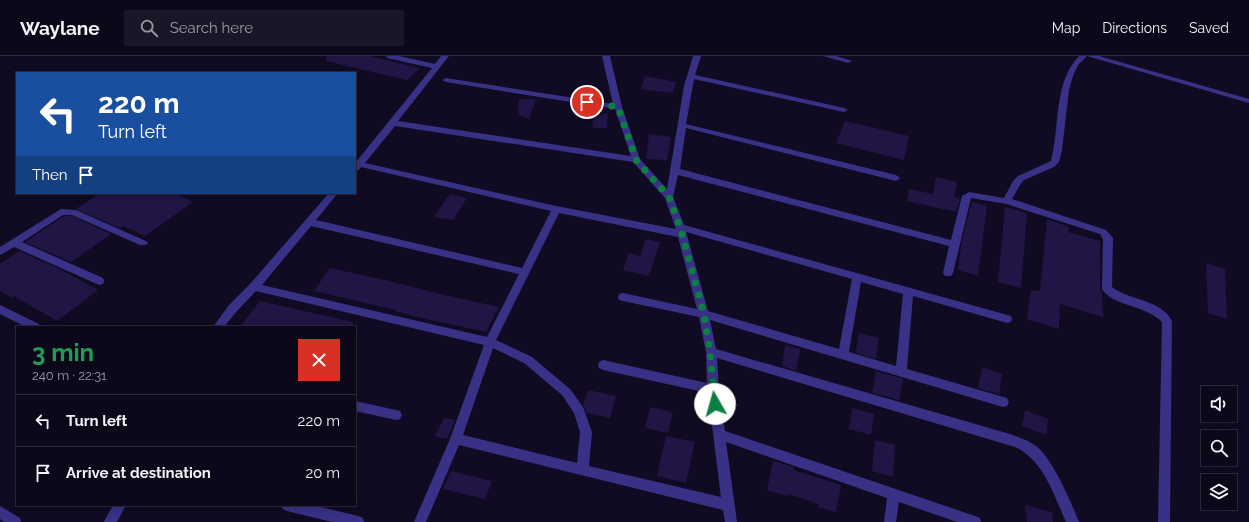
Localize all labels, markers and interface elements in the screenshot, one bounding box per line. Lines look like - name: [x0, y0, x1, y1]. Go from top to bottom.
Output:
- search box: [124, 10, 404, 46]
- text: Waylane: [20, 17, 100, 39]
- icon: search: [138, 17, 160, 39]
- text: Search here: [170, 19, 253, 37]
- text: Map: [1052, 20, 1080, 36]
- text: Directions: [1102, 20, 1167, 36]
- text: Saved: [1189, 20, 1229, 36]
- pin: [570, 85, 604, 119]
- text: 220 m: [98, 87, 180, 120]
- icon: left: [32, 88, 84, 140]
- icon: arrive: [576, 91, 598, 113]
- text: Turn left: [98, 121, 167, 142]
- icon: arrive: [75, 164, 97, 186]
- text: Then: [32, 166, 67, 184]
- text: 3 min: [32, 338, 94, 367]
- button: close: [298, 339, 340, 381]
- text: 240 m · 22:31: [32, 368, 107, 383]
- position arrow: [694, 383, 736, 425]
- map controls: [1201, 386, 1237, 510]
- button: sound: [1201, 386, 1237, 422]
- icon: left: [32, 410, 54, 432]
- text: Turn left: [66, 412, 127, 430]
- text: 220 m: [298, 412, 340, 430]
- button: search: [1201, 430, 1237, 466]
- icon: arrive: [32, 462, 54, 484]
- text: Arrive at destination: [66, 464, 211, 482]
- text: 20 m: [305, 464, 340, 482]
- button: layers: [1201, 474, 1237, 510]

